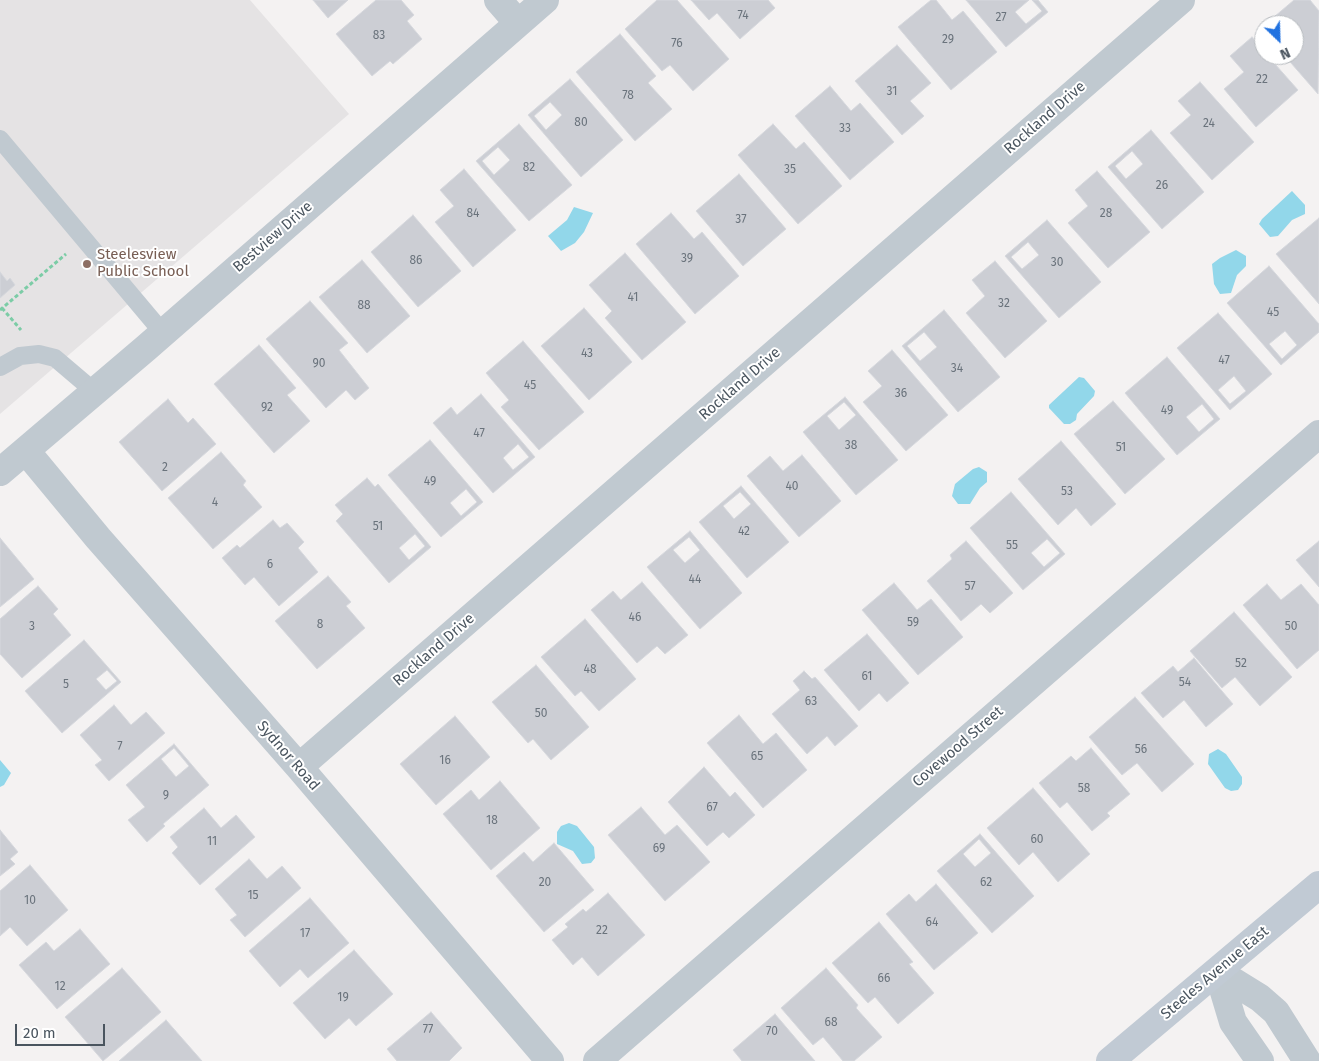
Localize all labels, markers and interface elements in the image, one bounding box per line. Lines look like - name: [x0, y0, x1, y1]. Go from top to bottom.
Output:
- house number: 74: [737, 9, 749, 23]
- house number: 27: [995, 11, 1007, 25]
- north arrow: [1254, 15, 1304, 65]
- house number: 83: [373, 29, 385, 43]
- house number: 29: [942, 33, 954, 47]
- house number: 76: [671, 37, 683, 51]
- text: N: [1277, 44, 1293, 63]
- house number: 22: [1256, 73, 1268, 87]
- street label: Rockland Drive: [1001, 78, 1089, 158]
- house number: 31: [887, 85, 897, 99]
- house number: 78: [622, 89, 634, 103]
- house number: 80: [574, 116, 588, 130]
- house number: 24: [1203, 117, 1215, 131]
- house number: 33: [839, 122, 851, 136]
- house number: 82: [523, 161, 535, 175]
- house number: 35: [784, 163, 796, 177]
- house number: 26: [1156, 179, 1168, 193]
- street label: Bestview Drive: [230, 198, 316, 276]
- house number: 84: [467, 207, 479, 221]
- house number: 28: [1100, 207, 1112, 221]
- house number: 37: [735, 213, 747, 227]
- place label: Steelesview Public School: [97, 246, 189, 281]
- house number: 39: [681, 252, 693, 266]
- house number: 86: [409, 254, 423, 268]
- house number: 30: [1051, 256, 1063, 270]
- marker: Steelesview Public School: [81, 258, 93, 270]
- house number: 41: [628, 291, 638, 305]
- house number: 32: [998, 297, 1010, 311]
- house number: 88: [357, 299, 371, 313]
- house number: 45: [1267, 306, 1279, 320]
- street label: Rockland Drive: [696, 344, 784, 424]
- house number: 43: [581, 347, 593, 361]
- house number: 47: [1218, 354, 1230, 368]
- house number: 90: [313, 357, 325, 371]
- house number: 34: [951, 362, 963, 376]
- house number: 45: [524, 379, 536, 393]
- house number: 36: [895, 387, 907, 401]
- house number: 92: [261, 401, 273, 415]
- house number: 49: [1161, 404, 1173, 418]
- house number: 47: [473, 427, 485, 441]
- house number: 38: [845, 439, 857, 453]
- house number: 51: [1116, 441, 1126, 455]
- house number: 2: [162, 461, 168, 475]
- house number: 49: [424, 475, 436, 489]
- house number: 40: [785, 480, 799, 494]
- house number: 53: [1061, 485, 1073, 499]
- house number: 4: [212, 496, 218, 510]
- house number: 51: [373, 520, 383, 534]
- house number: 42: [738, 525, 750, 539]
- house number: 55: [1006, 539, 1018, 553]
- house number: 6: [267, 558, 273, 572]
- house number: 44: [689, 573, 701, 587]
- house number: 57: [964, 580, 976, 594]
- street label: Rockland Drive: [390, 610, 478, 690]
- house number: 46: [629, 611, 641, 625]
- house number: 59: [907, 616, 919, 630]
- house number: 8: [317, 618, 323, 632]
- house number: 3: [29, 620, 35, 634]
- house number: 50: [1285, 620, 1297, 634]
- house number: 52: [1235, 657, 1247, 671]
- house number: 48: [584, 663, 596, 677]
- house number: 61: [861, 670, 873, 684]
- house number: 54: [1179, 676, 1191, 690]
- house number: 5: [63, 678, 69, 692]
- house number: 63: [805, 695, 817, 709]
- street label: Covewood Street: [909, 703, 1007, 791]
- house number: 50: [535, 707, 547, 721]
- street label: Sydnor Road: [253, 718, 323, 794]
- house number: 7: [117, 740, 123, 754]
- house number: 56: [1135, 743, 1147, 757]
- house number: 65: [751, 750, 763, 764]
- house number: 16: [439, 754, 451, 768]
- house number: 58: [1078, 782, 1090, 796]
- house number: 9: [163, 789, 169, 803]
- house number: 67: [706, 801, 718, 815]
- house number: 18: [486, 814, 498, 828]
- house number: 60: [1030, 833, 1044, 847]
- house number: 11: [207, 835, 217, 849]
- house number: 69: [653, 842, 665, 856]
- house number: 20: [539, 876, 551, 890]
- house number: 62: [980, 876, 992, 890]
- house number: 15: [247, 889, 259, 903]
- house number: 10: [24, 894, 36, 908]
- house number: 64: [926, 916, 938, 930]
- street label: Steeles Avenue East: [1157, 923, 1273, 1023]
- house number: 22: [596, 924, 608, 938]
- house number: 17: [300, 927, 310, 941]
- house number: 66: [878, 972, 890, 986]
- house number: 12: [54, 980, 66, 994]
- house number: 19: [337, 991, 349, 1005]
- scale bar: [18, 1014, 108, 1046]
- house number: 68: [824, 1016, 838, 1030]
- house number: 77: [423, 1023, 433, 1037]
- text: 20 m: [23, 1024, 56, 1042]
- house number: 70: [766, 1025, 778, 1039]

